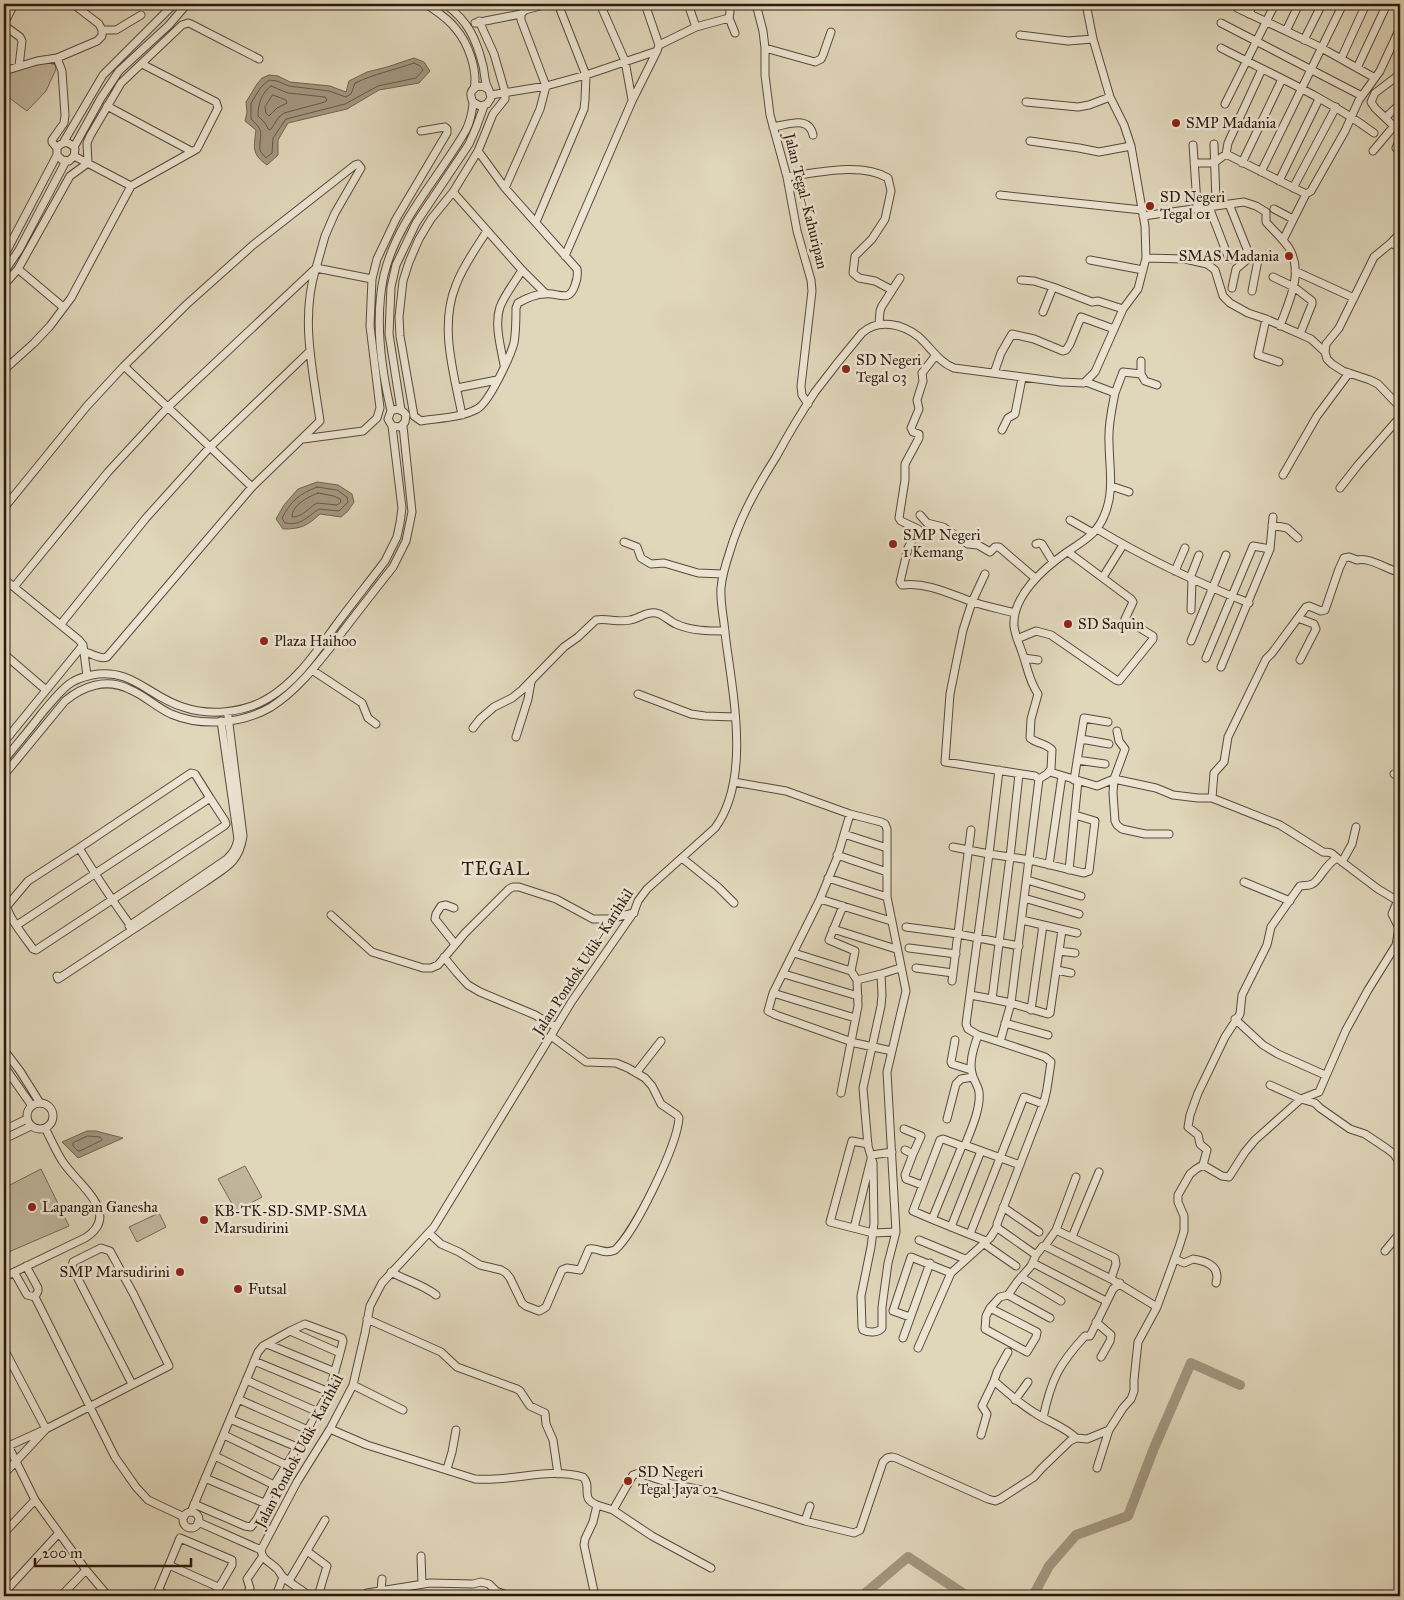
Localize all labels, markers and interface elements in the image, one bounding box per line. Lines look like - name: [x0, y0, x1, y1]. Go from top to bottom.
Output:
- place label: SMP Madania: [1186, 114, 1277, 132]
- marker: SMP Madania: [1170, 117, 1182, 129]
- street label: Jalan Tegal–Kahuripan: [779, 129, 832, 271]
- place label: SD Negeri Tegal 01: [1160, 188, 1225, 223]
- marker: SD Negeri Tegal 01: [1144, 200, 1156, 212]
- place label: SMAS Madania: [1179, 247, 1280, 265]
- marker: SMAS Madania: [1283, 250, 1295, 262]
- place label: SD Negeri Tegal 03: [856, 351, 921, 386]
- marker: SD Negeri Tegal 03: [840, 363, 852, 375]
- place label: SMP Negeri 1 Kemang: [903, 526, 981, 561]
- marker: SMP Negeri 1 Kemang: [887, 538, 899, 550]
- place label: SD Saquin: [1078, 615, 1144, 634]
- marker: SD Saquin: [1062, 618, 1074, 630]
- place label: Plaza Haihoo: [274, 632, 357, 650]
- marker: Plaza Haihoo: [258, 635, 270, 647]
- district label: TEGAL: [462, 858, 530, 880]
- street label: Jalan Pondok Udik–Karihkil: [528, 884, 639, 1041]
- place label: Lapangan Ganesha: [42, 1198, 159, 1216]
- marker: Lapangan Ganesha: [26, 1201, 38, 1213]
- place label: KB-TK-SD-SMP-SMA Marsudirini: [214, 1202, 367, 1237]
- marker: KB-TK-SD-SMP-SMA Marsudirini: [198, 1214, 210, 1226]
- place label: SMP Marsudirini: [60, 1263, 170, 1281]
- marker: SMP Marsudirini: [174, 1266, 186, 1278]
- place label: Futsal: [248, 1280, 288, 1298]
- marker: Futsal: [232, 1283, 244, 1295]
- street label: Jalan Pondok Udik–Karihkil: [250, 1370, 348, 1533]
- place label: SD Negeri Tegal Jaya 02: [638, 1463, 719, 1499]
- marker: SD Negeri Tegal Jaya 02: [622, 1475, 634, 1487]
- scale bar: [35, 1535, 191, 1567]
- text: 200 m: [42, 1544, 83, 1562]

